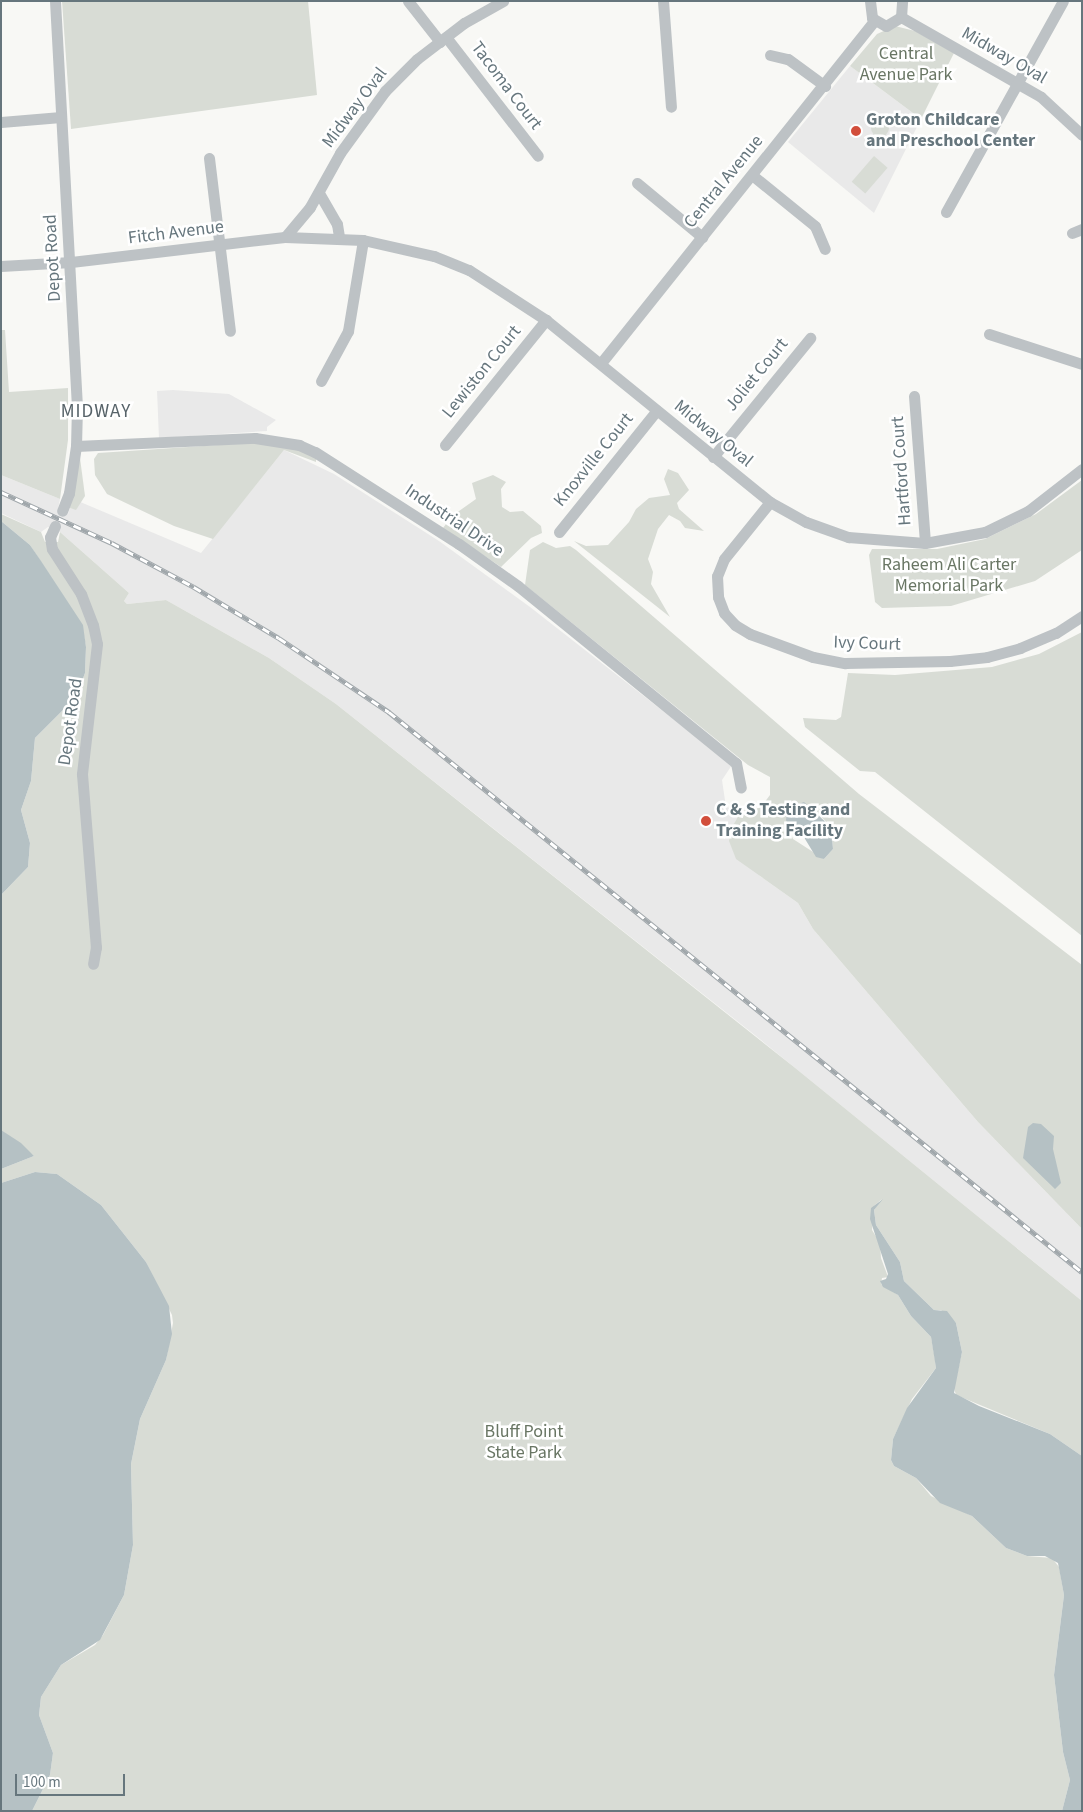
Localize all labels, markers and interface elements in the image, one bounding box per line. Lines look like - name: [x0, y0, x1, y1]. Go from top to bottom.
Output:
- street label: Midway Oval: [957, 23, 1051, 89]
- street label: Tacoma Court: [466, 38, 546, 134]
- park label: Central Avenue Park: [860, 44, 952, 86]
- street label: Midway Oval: [318, 64, 392, 152]
- place label: Groton Childcare and Preschool Center: [866, 110, 1035, 152]
- marker: Groton Childcare and Preschool Center: [850, 125, 862, 137]
- street label: Central Avenue: [680, 131, 768, 233]
- street label: Depot Road: [40, 214, 66, 302]
- street label: Fitch Avenue: [127, 216, 225, 250]
- street label: Lewiston Court: [438, 321, 526, 423]
- street label: Joliet Court: [721, 334, 793, 416]
- street label: Midway Oval: [669, 396, 757, 472]
- district label: MIDWAY: [60, 401, 132, 423]
- street label: Knoxville Court: [550, 409, 638, 511]
- street label: Hartford Court: [887, 416, 917, 526]
- street label: Industrial Drive: [400, 480, 508, 562]
- park label: Raheem Ali Carter Memorial Park: [882, 555, 1016, 598]
- street label: Ivy Court: [833, 632, 901, 656]
- street label: Depot Road: [54, 677, 88, 767]
- place label: C & S Testing and Training Facility: [716, 800, 850, 842]
- marker: C & S Testing and Training Facility: [700, 815, 712, 827]
- park label: Bluff Point State Park: [485, 1422, 563, 1465]
- scale bar: [18, 1764, 128, 1796]
- text: 100 m: [23, 1772, 61, 1793]

